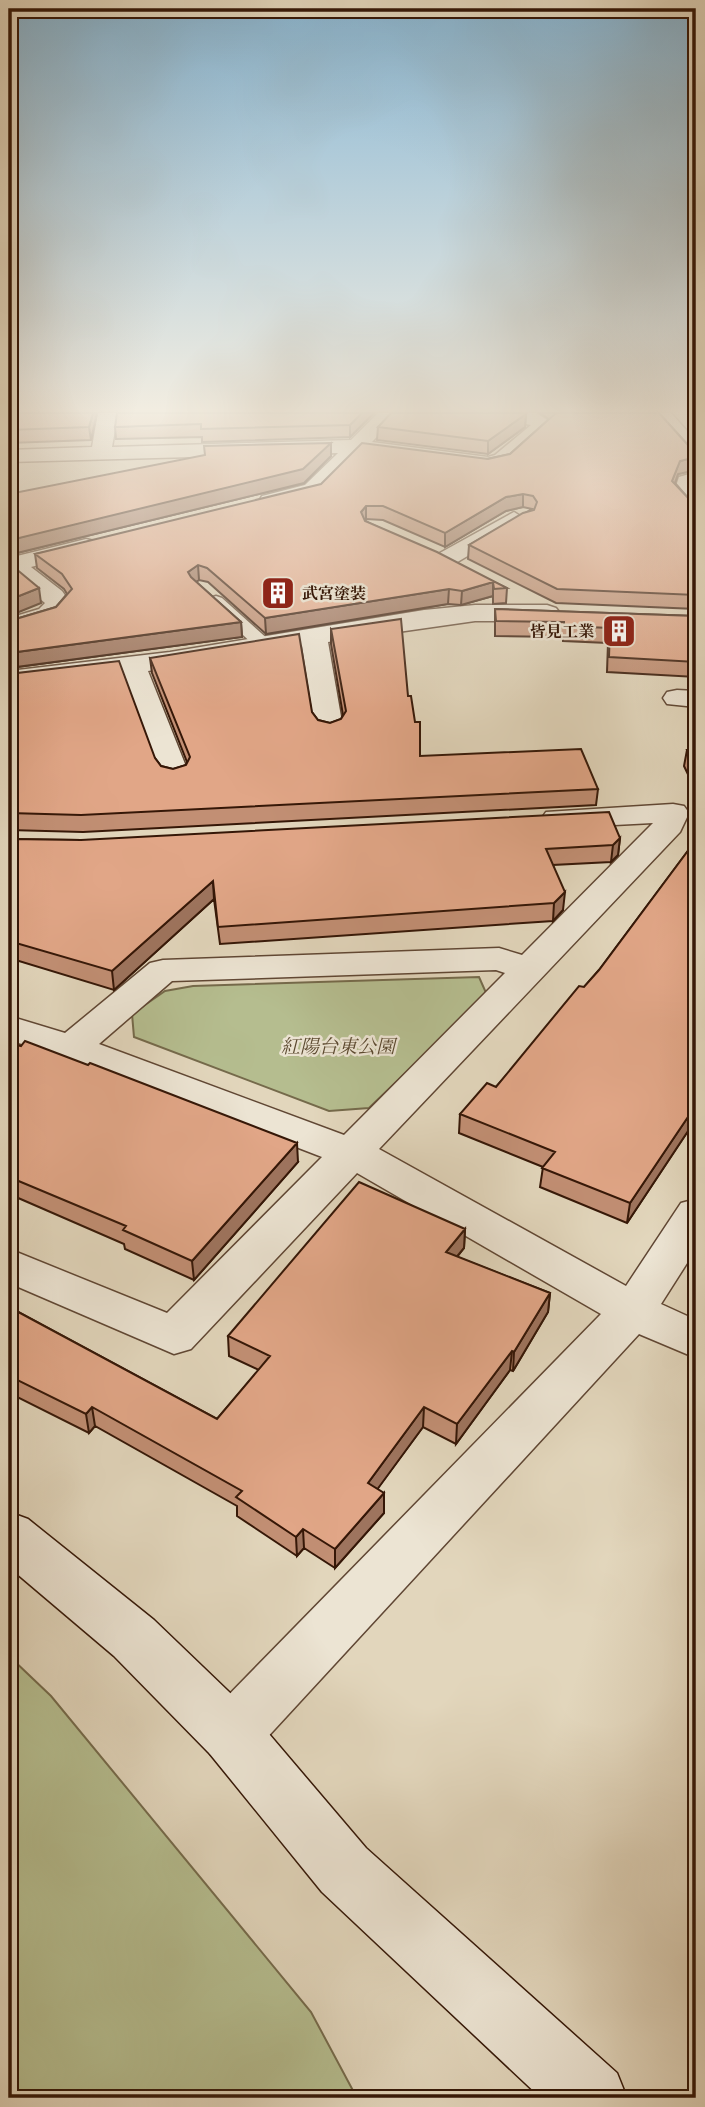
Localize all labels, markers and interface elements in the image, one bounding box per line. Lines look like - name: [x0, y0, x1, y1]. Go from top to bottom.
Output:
- building icon: 武宮塗装: [259, 574, 297, 612]
- place label: 武宮塗装: [302, 585, 366, 603]
- building icon: 皆見工業: [600, 612, 638, 650]
- place label: 皆見工業: [530, 623, 594, 641]
- park label: 紅陽台東公園: [281, 1036, 398, 1058]

